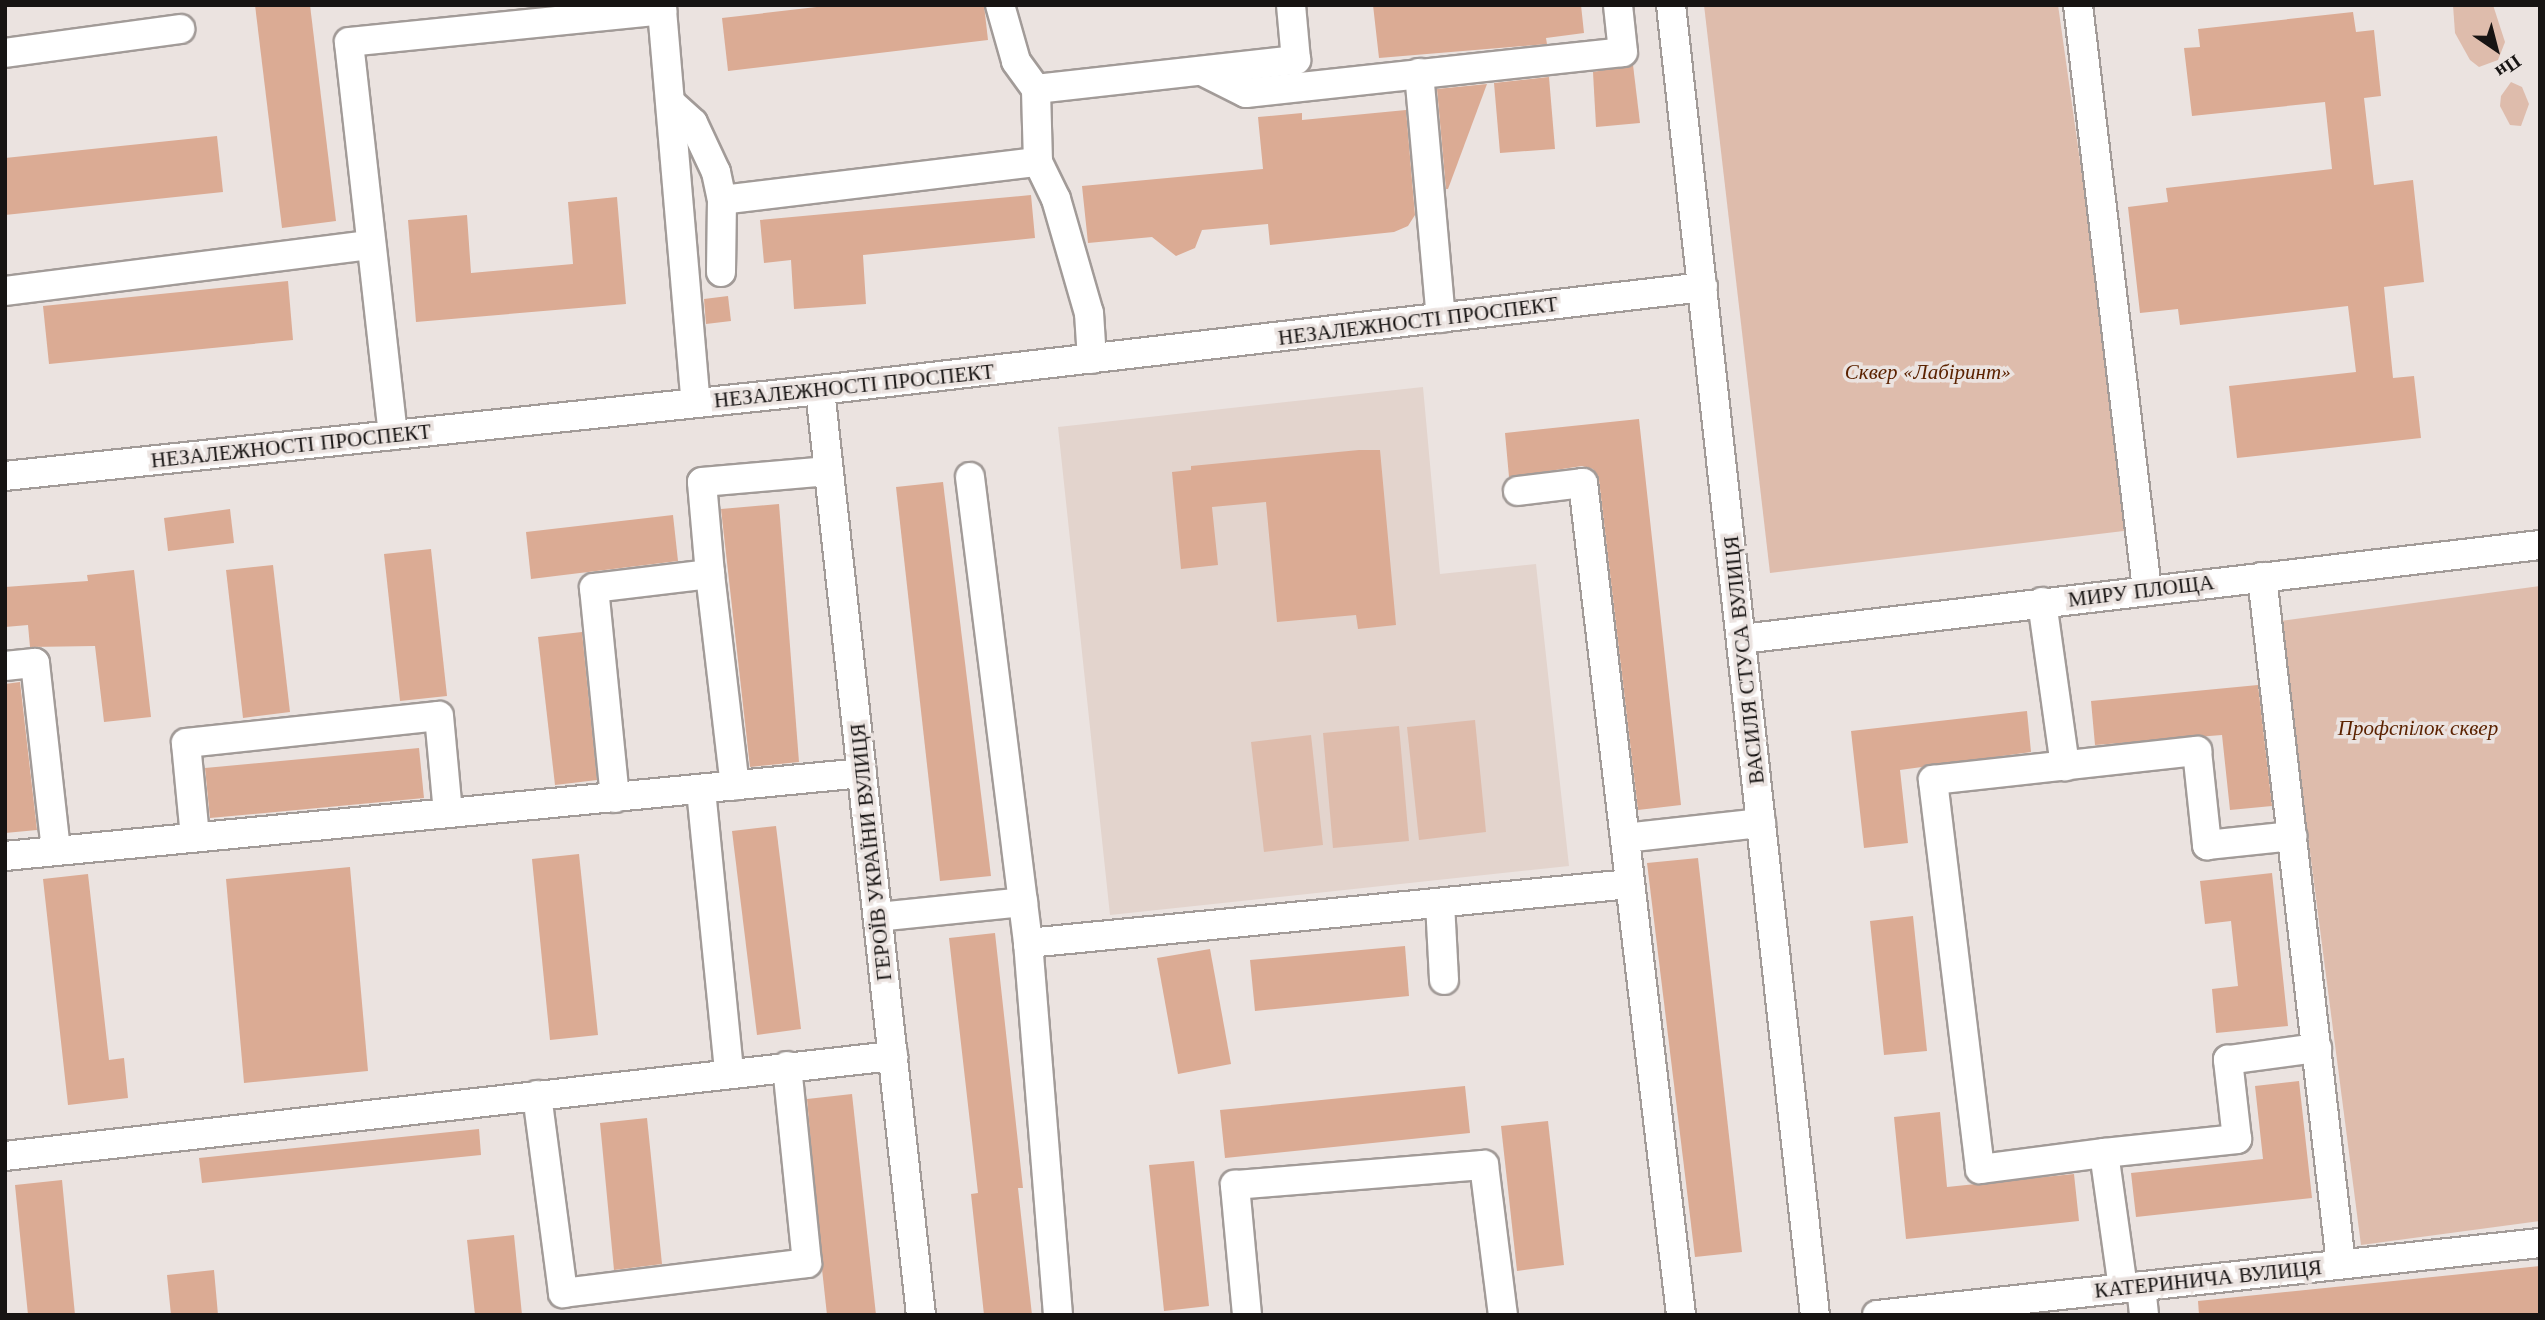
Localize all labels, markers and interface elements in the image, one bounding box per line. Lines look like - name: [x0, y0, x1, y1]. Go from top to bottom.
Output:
- north arrow: [2461, 14, 2531, 84]
- text: Пн: [2491, 50, 2525, 83]
- street label: НЕЗАЛЕЖНОСТІ ПРОСПЕКТ: [1277, 291, 1559, 351]
- street label: НЕЗАЛЕЖНОСТІ ПРОСПЕКТ: [713, 359, 995, 413]
- park label: Сквер «Лабіринт»: [1845, 359, 2011, 385]
- street label: НЕЗАЛЕЖНОСТІ ПРОСПЕКТ: [150, 419, 432, 473]
- street label: ВАСИЛЯ СТУСА ВУЛИЦЯ: [1718, 535, 1770, 785]
- street label: МИРУ ПЛОЩА: [2067, 570, 2215, 612]
- park label: Профспілок сквер: [2338, 715, 2498, 741]
- street label: ГЕРОЇВ УКРАЇНИ ВУЛИЦЯ: [845, 722, 897, 982]
- street label: КАТЕРИНИЧА ВУЛИЦЯ: [2093, 1255, 2323, 1303]

